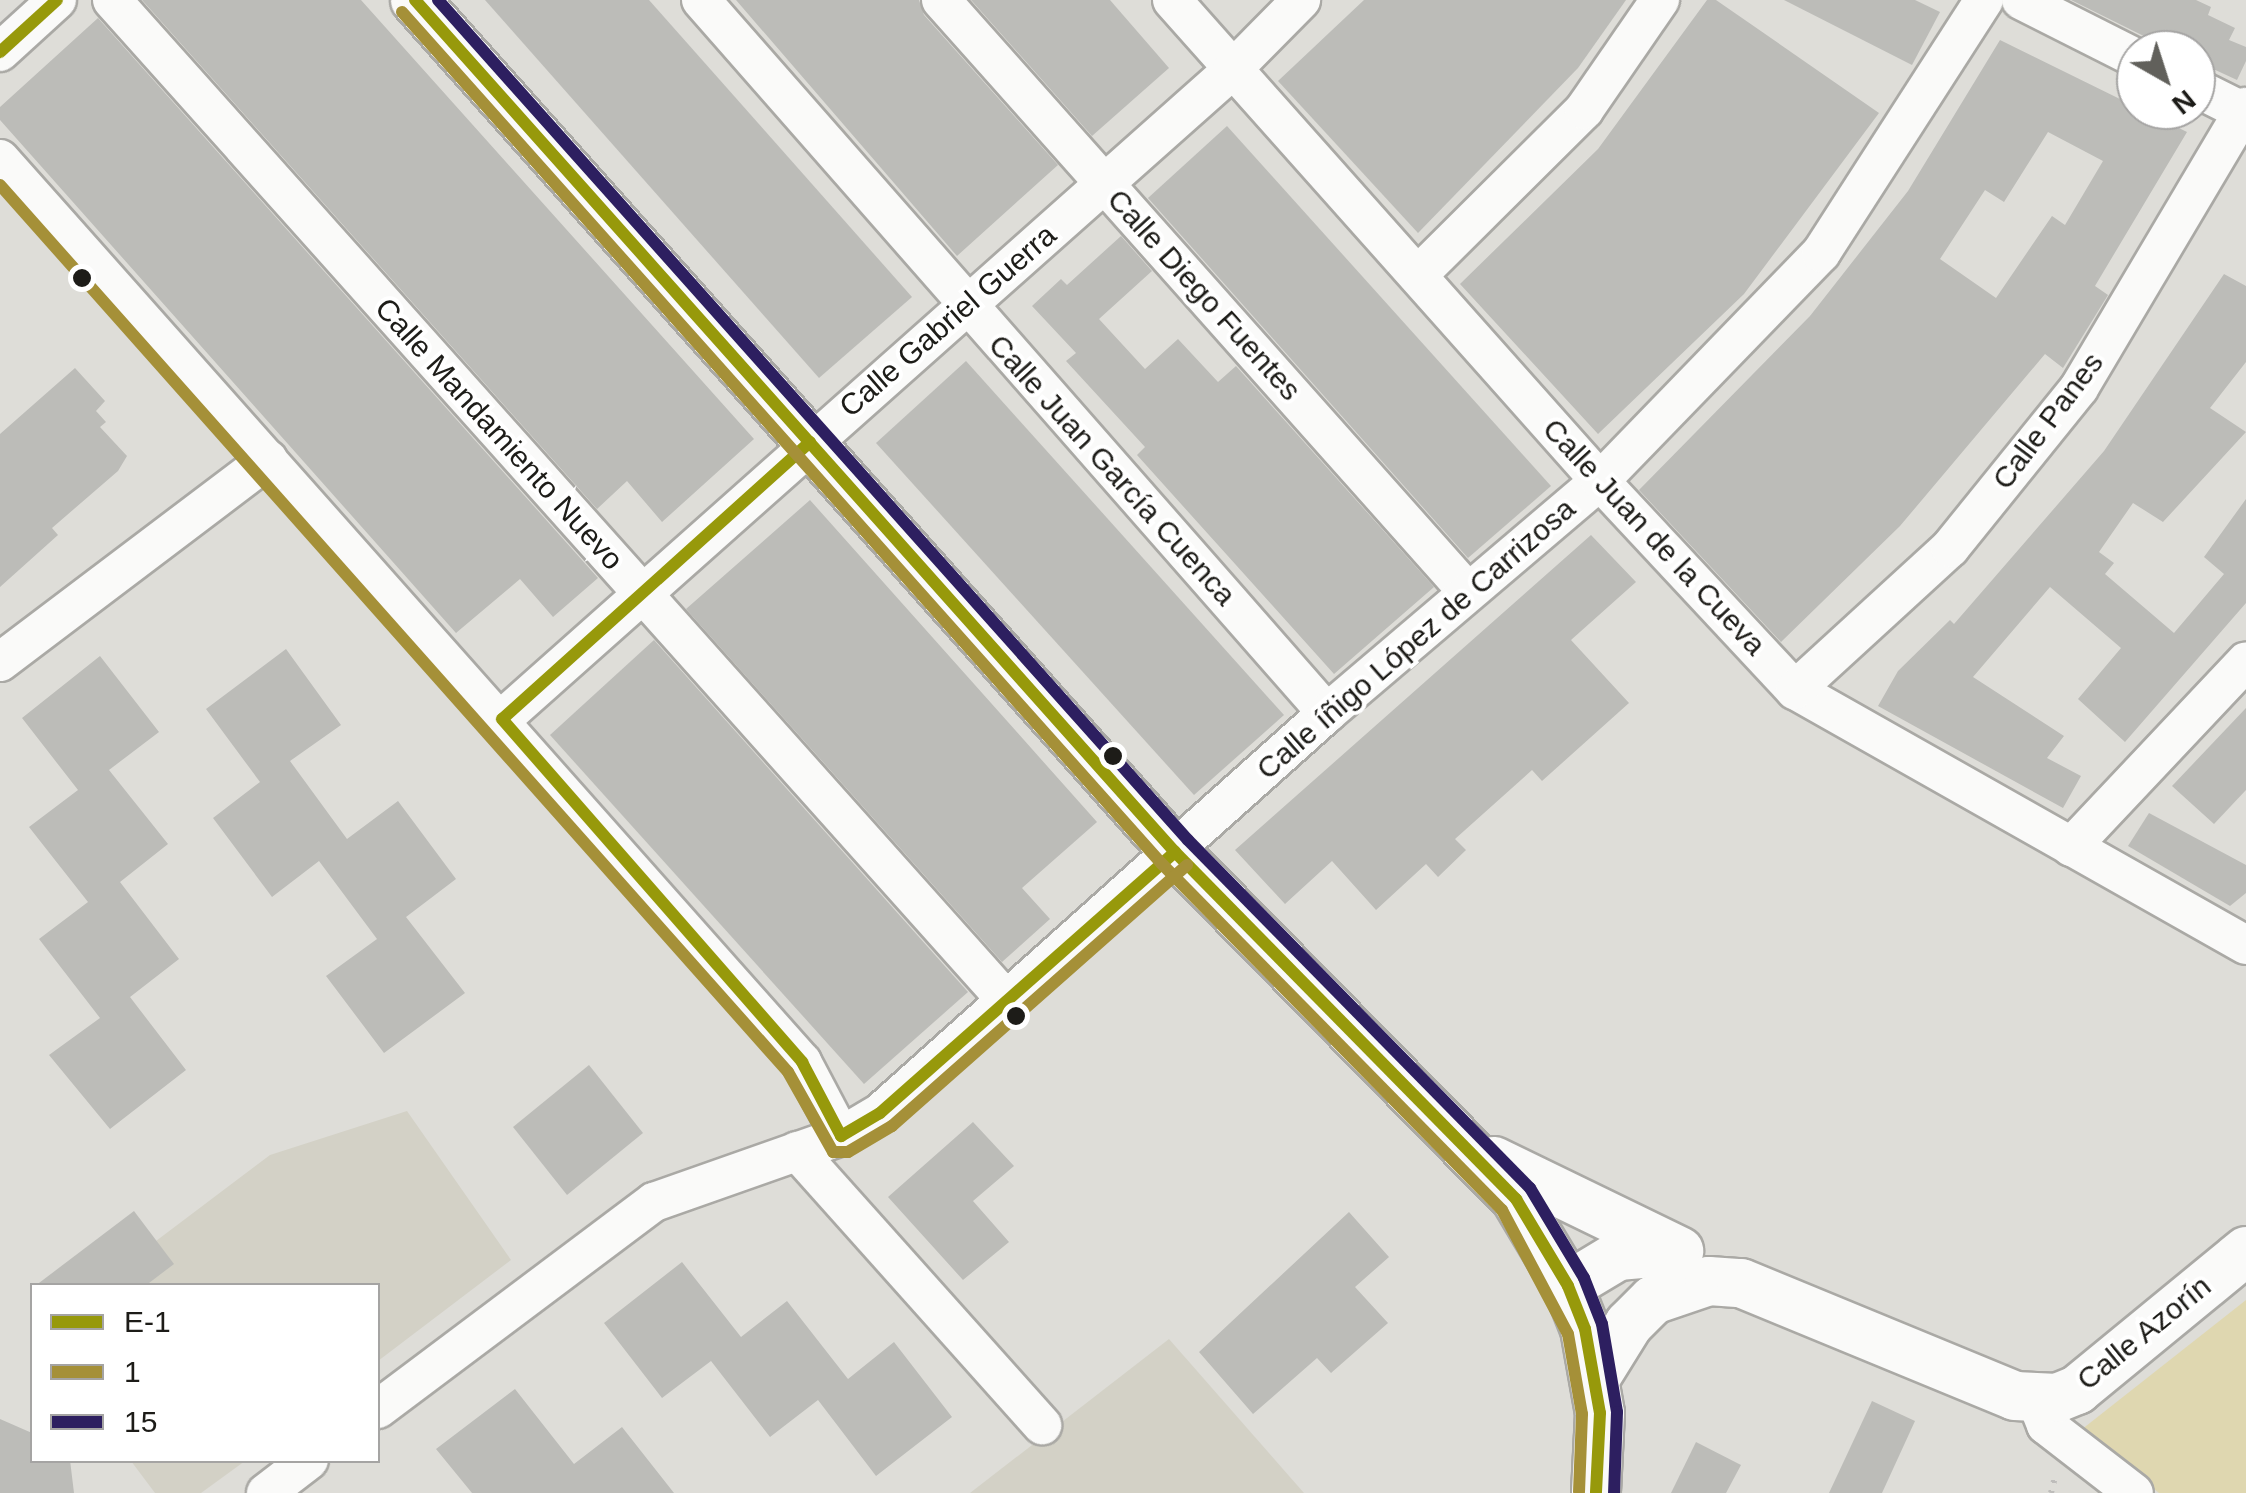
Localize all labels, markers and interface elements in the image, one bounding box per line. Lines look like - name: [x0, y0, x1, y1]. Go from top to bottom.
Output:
- north arrow: [2116, 30, 2216, 130]
- text: N: [2166, 84, 2202, 121]
- street label: Calle Diego Fuentes: [1100, 182, 1308, 408]
- street label: Calle Gabriel Guerra: [832, 217, 1064, 425]
- unlabelled marker: [72, 268, 92, 288]
- street label: Calle Mandamiento Nuevo: [367, 291, 631, 577]
- street label: Calle Juan García Cuenca: [981, 327, 1243, 613]
- street label: Calle Panes: [1985, 346, 2111, 496]
- street label: Calle Juan de la Cueva: [1535, 411, 1773, 663]
- street label: Calle íñigo López de Carrizosa: [1249, 491, 1583, 787]
- unlabelled marker: [1103, 746, 1123, 766]
- unlabelled marker: [1006, 1006, 1026, 1026]
- street label: Calle Azorín: [2069, 1268, 2219, 1398]
- legend: [30, 1283, 380, 1463]
- text: E-1: [124, 1305, 171, 1338]
- text: 1: [124, 1355, 141, 1388]
- text: 15: [124, 1405, 157, 1438]

